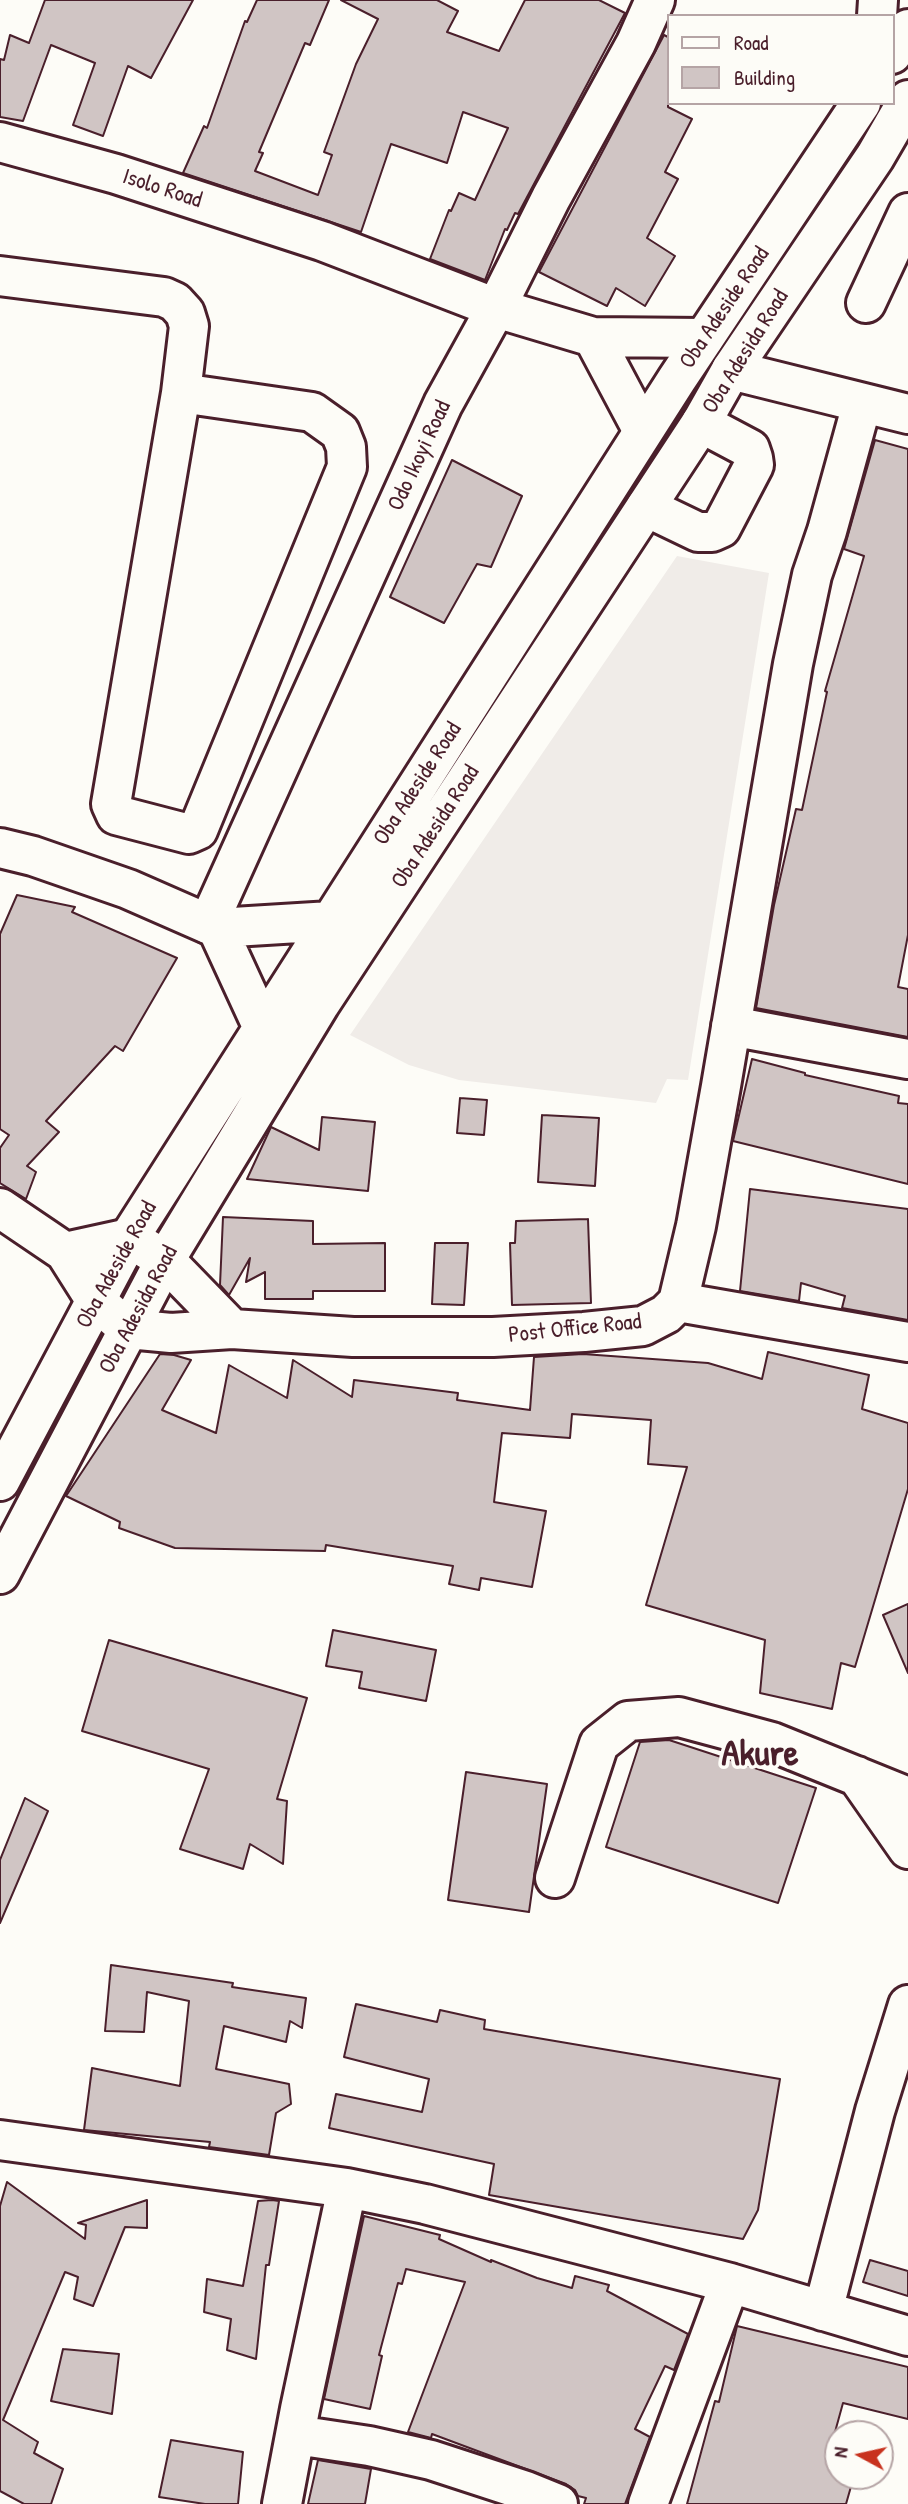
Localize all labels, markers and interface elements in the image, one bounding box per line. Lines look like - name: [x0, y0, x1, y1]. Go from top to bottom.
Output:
- legend: [666, 14, 894, 105]
- text: Road: [734, 28, 768, 57]
- text: Building: [734, 63, 795, 92]
- street label: Isolo Road: [119, 163, 205, 215]
- street label: Oba Adeside Road: [674, 242, 776, 374]
- street label: Oba Adesida Road: [697, 285, 795, 419]
- street label: Odo Ikoyi Road: [382, 397, 458, 515]
- street label: Oba Adeside Road: [368, 717, 468, 851]
- street label: Oba Adesida Road: [386, 760, 486, 894]
- street label: Oba Adeside Road: [71, 1197, 163, 1333]
- street label: Oba Adesida Road: [94, 1241, 184, 1379]
- street label: Post Office Road: [507, 1308, 643, 1350]
- district label: Akure: [721, 1733, 799, 1777]
- north arrow: [824, 2420, 894, 2490]
- text: N: [827, 2446, 854, 2459]

